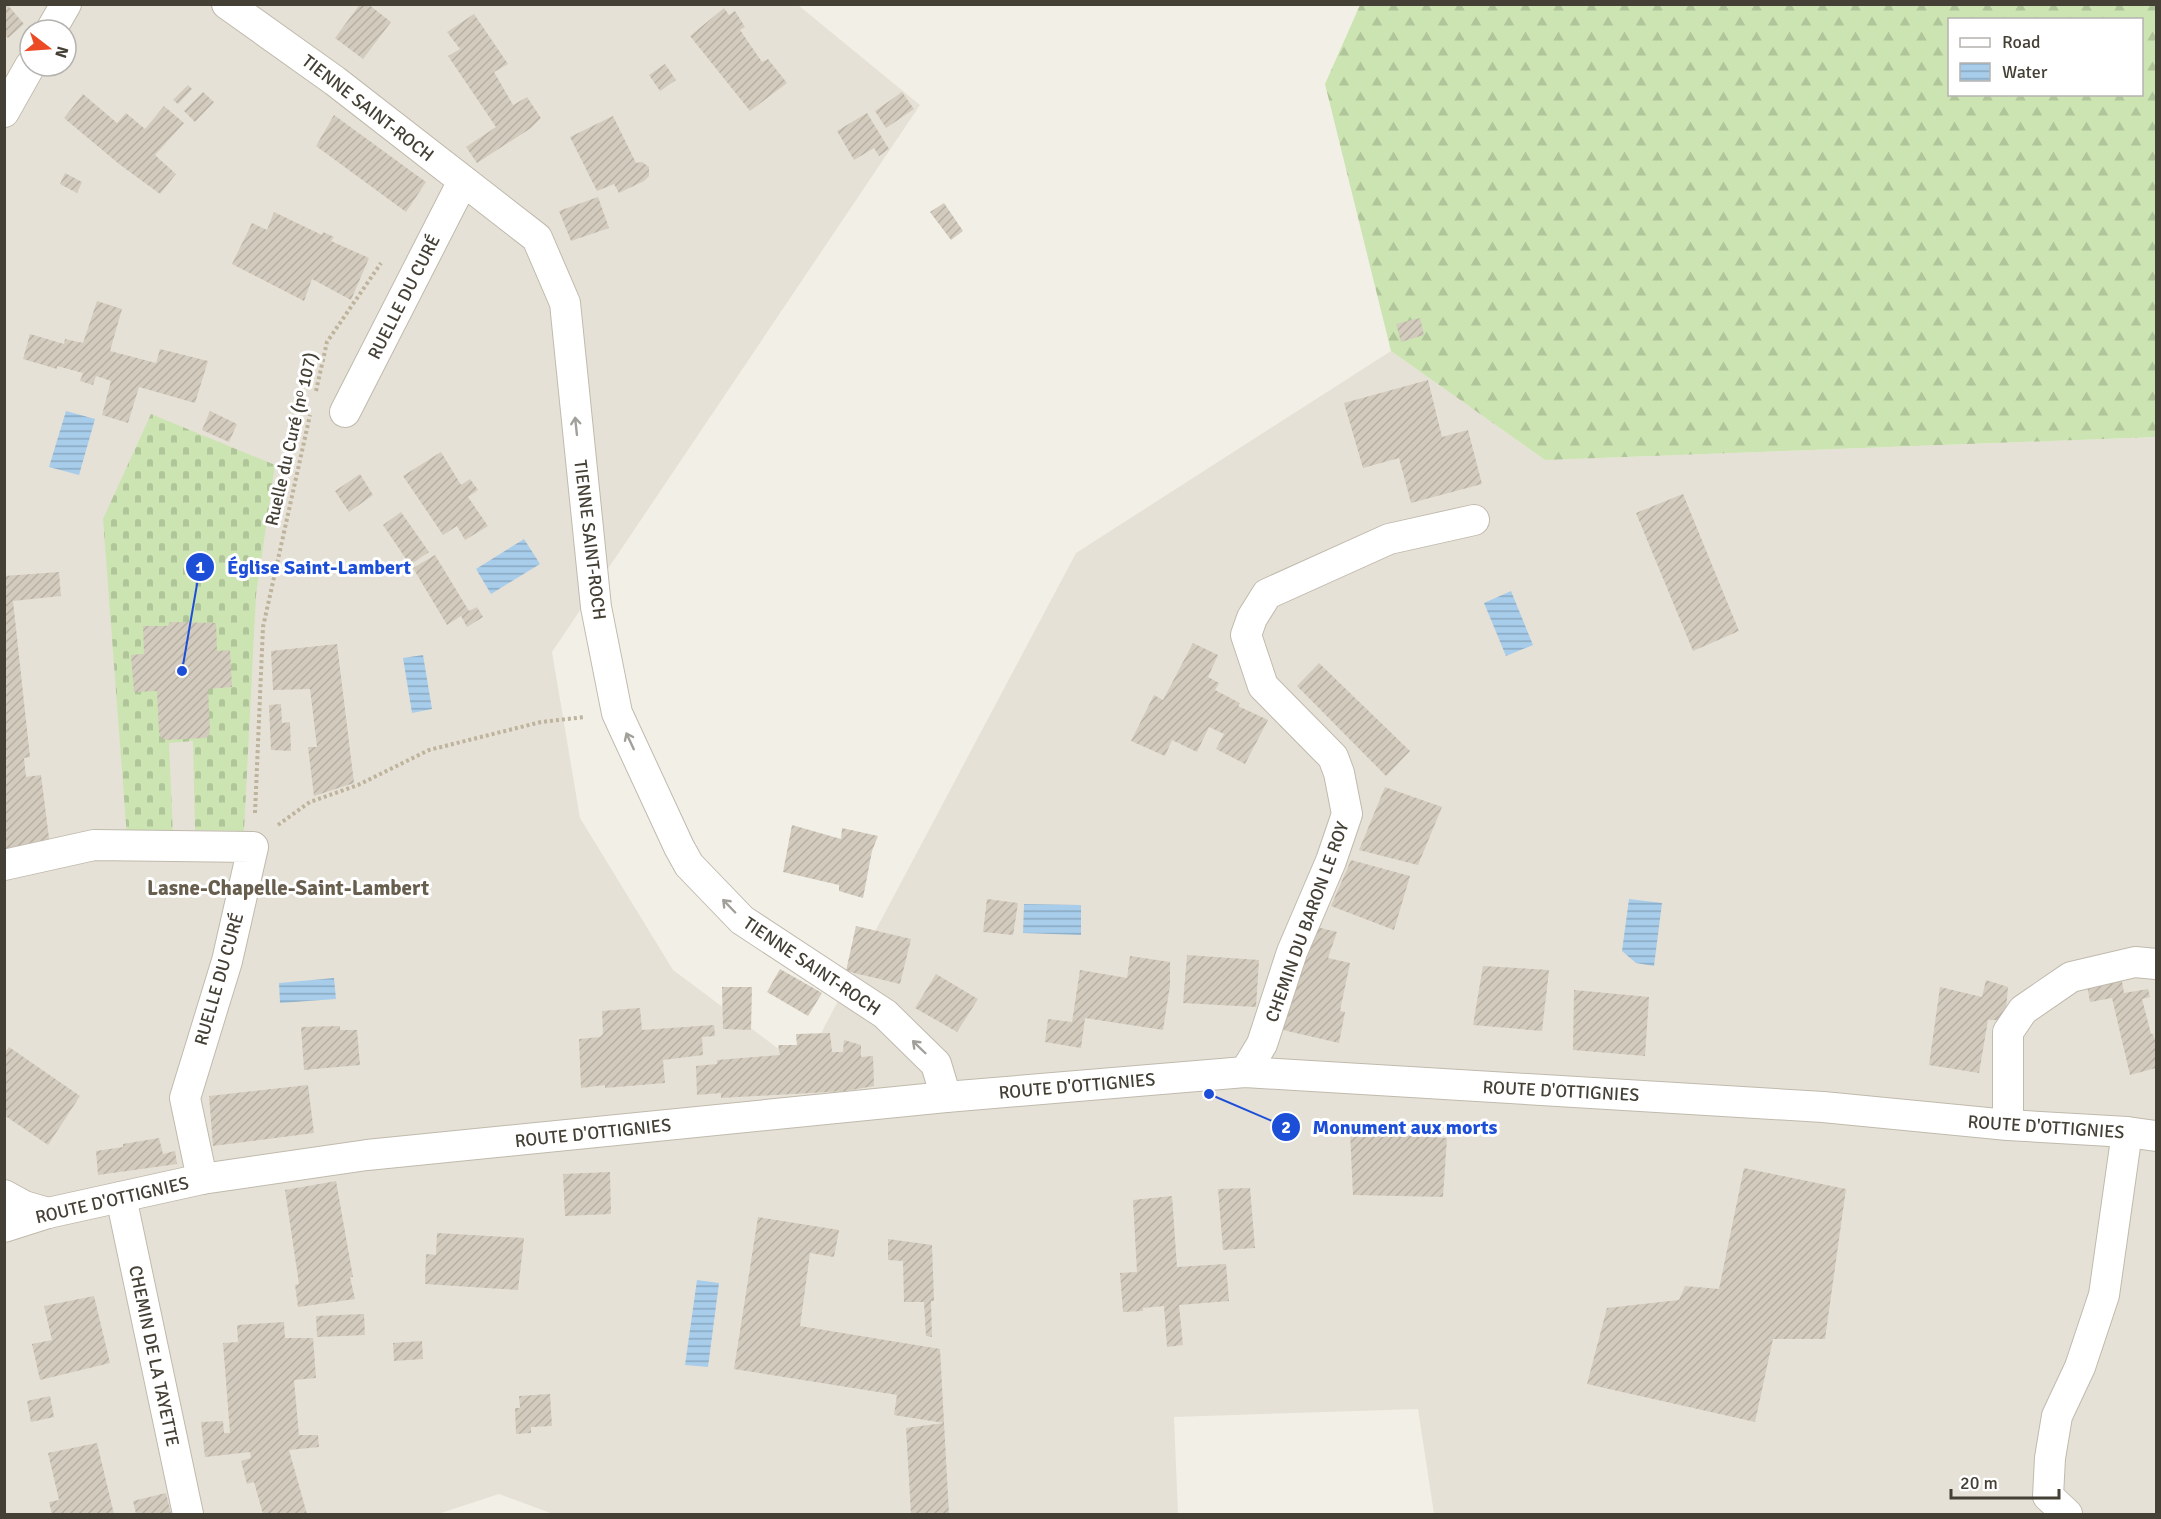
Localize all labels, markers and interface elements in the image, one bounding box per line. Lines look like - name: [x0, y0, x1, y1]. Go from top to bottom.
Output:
- north arrow: [18, 18, 78, 78]
- legend: [1948, 18, 2143, 96]
- text: Road: [2002, 31, 2041, 53]
- text: N: [50, 44, 73, 60]
- street label: TIENNE SAINT-ROCH: [298, 50, 438, 166]
- text: Water: [2002, 61, 2048, 83]
- street label: RUELLE DU CURÉ: [363, 231, 445, 363]
- street label: Ruelle du Curé (nᵒ 107): [260, 350, 322, 528]
- one-way arrow: [570, 416, 581, 436]
- street label: TIENNE SAINT-ROCH: [569, 459, 611, 621]
- callout: Église Saint-Lambert: [185, 548, 424, 586]
- text: Église Saint-Lambert: [227, 555, 412, 580]
- text: 1: [195, 556, 205, 578]
- one-way arrow: [623, 732, 635, 750]
- street label: CHEMIN DU BARON LE ROY: [1260, 819, 1354, 1025]
- district label: Lasne-Chapelle-Saint-Lambert: [147, 875, 429, 901]
- one-way arrow: [722, 899, 736, 914]
- street label: RUELLE DU CURÉ: [190, 910, 248, 1048]
- street label: TIENNE SAINT-ROCH: [739, 912, 885, 1020]
- one-way arrow: [911, 1039, 926, 1054]
- street label: ROUTE D'OTTIGNIES: [998, 1068, 1156, 1104]
- street label: ROUTE D'OTTIGNIES: [1482, 1076, 1640, 1106]
- callout: Monument aux morts: [1271, 1108, 1509, 1146]
- street label: ROUTE D'OTTIGNIES: [1967, 1111, 2125, 1143]
- street label: ROUTE D'OTTIGNIES: [514, 1114, 672, 1152]
- text: Monument aux morts: [1313, 1115, 1498, 1140]
- text: 2: [1281, 1116, 1291, 1138]
- street label: ROUTE D'OTTIGNIES: [33, 1172, 191, 1228]
- street label: CHEMIN DE LA TAYETTE: [124, 1263, 184, 1449]
- scale bar: [1951, 1462, 2059, 1500]
- text: 20 m: [1960, 1472, 1998, 1494]

